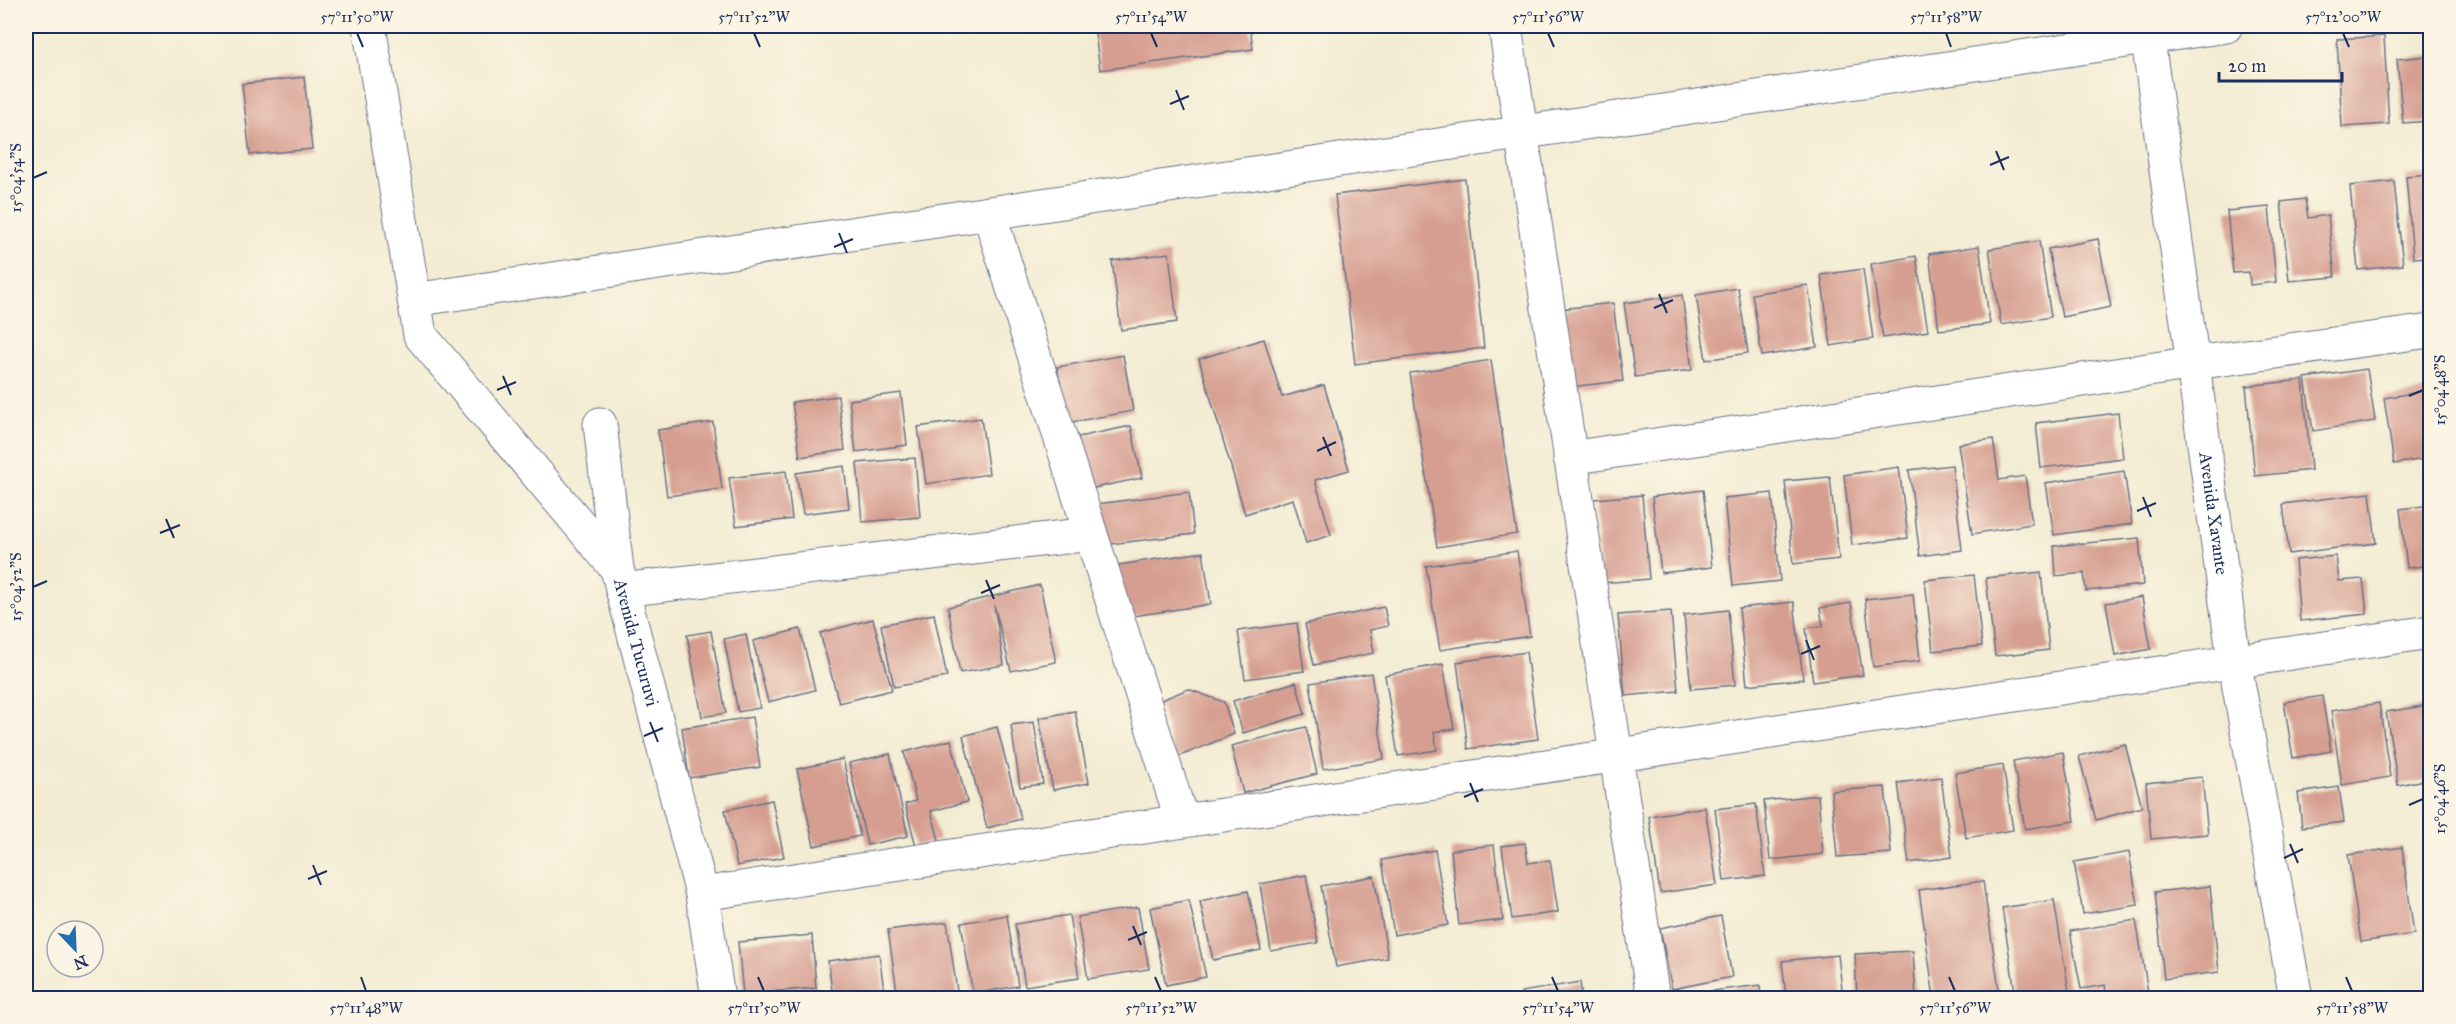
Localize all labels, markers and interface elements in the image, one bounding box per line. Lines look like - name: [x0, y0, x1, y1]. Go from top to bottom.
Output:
- text: 57°11'50"W: [321, 8, 394, 26]
- text: 57°11'52"W: [718, 8, 791, 26]
- text: 57°11'54"W: [1115, 8, 1188, 26]
- text: 57°11'56"W: [1512, 8, 1585, 26]
- text: 57°11'58"W: [1910, 8, 1983, 26]
- text: 57°12'00"W: [2305, 8, 2382, 26]
- scale bar: [2219, 45, 2342, 83]
- text: 20 m: [2228, 55, 2266, 77]
- text: 15°04'54"S: [7, 143, 25, 213]
- text: 15°04'48"S: [2431, 355, 2449, 426]
- street label: Avenida Xavante: [2194, 450, 2233, 576]
- text: 15°04'52"S: [7, 552, 25, 622]
- street label: Avenida Tucuruvi: [609, 575, 664, 709]
- text: 15°04'46"S: [2431, 764, 2449, 834]
- north arrow: [45, 919, 105, 979]
- text: N: [70, 951, 91, 974]
- text: 57°11'48"W: [329, 999, 404, 1017]
- text: 57°11'50"W: [728, 999, 801, 1017]
- text: 57°11'52"W: [1125, 999, 1198, 1017]
- text: 57°11'54"W: [1522, 999, 1595, 1017]
- text: 57°11'56"W: [1919, 999, 1992, 1017]
- text: 57°11'58"W: [2316, 999, 2389, 1017]

